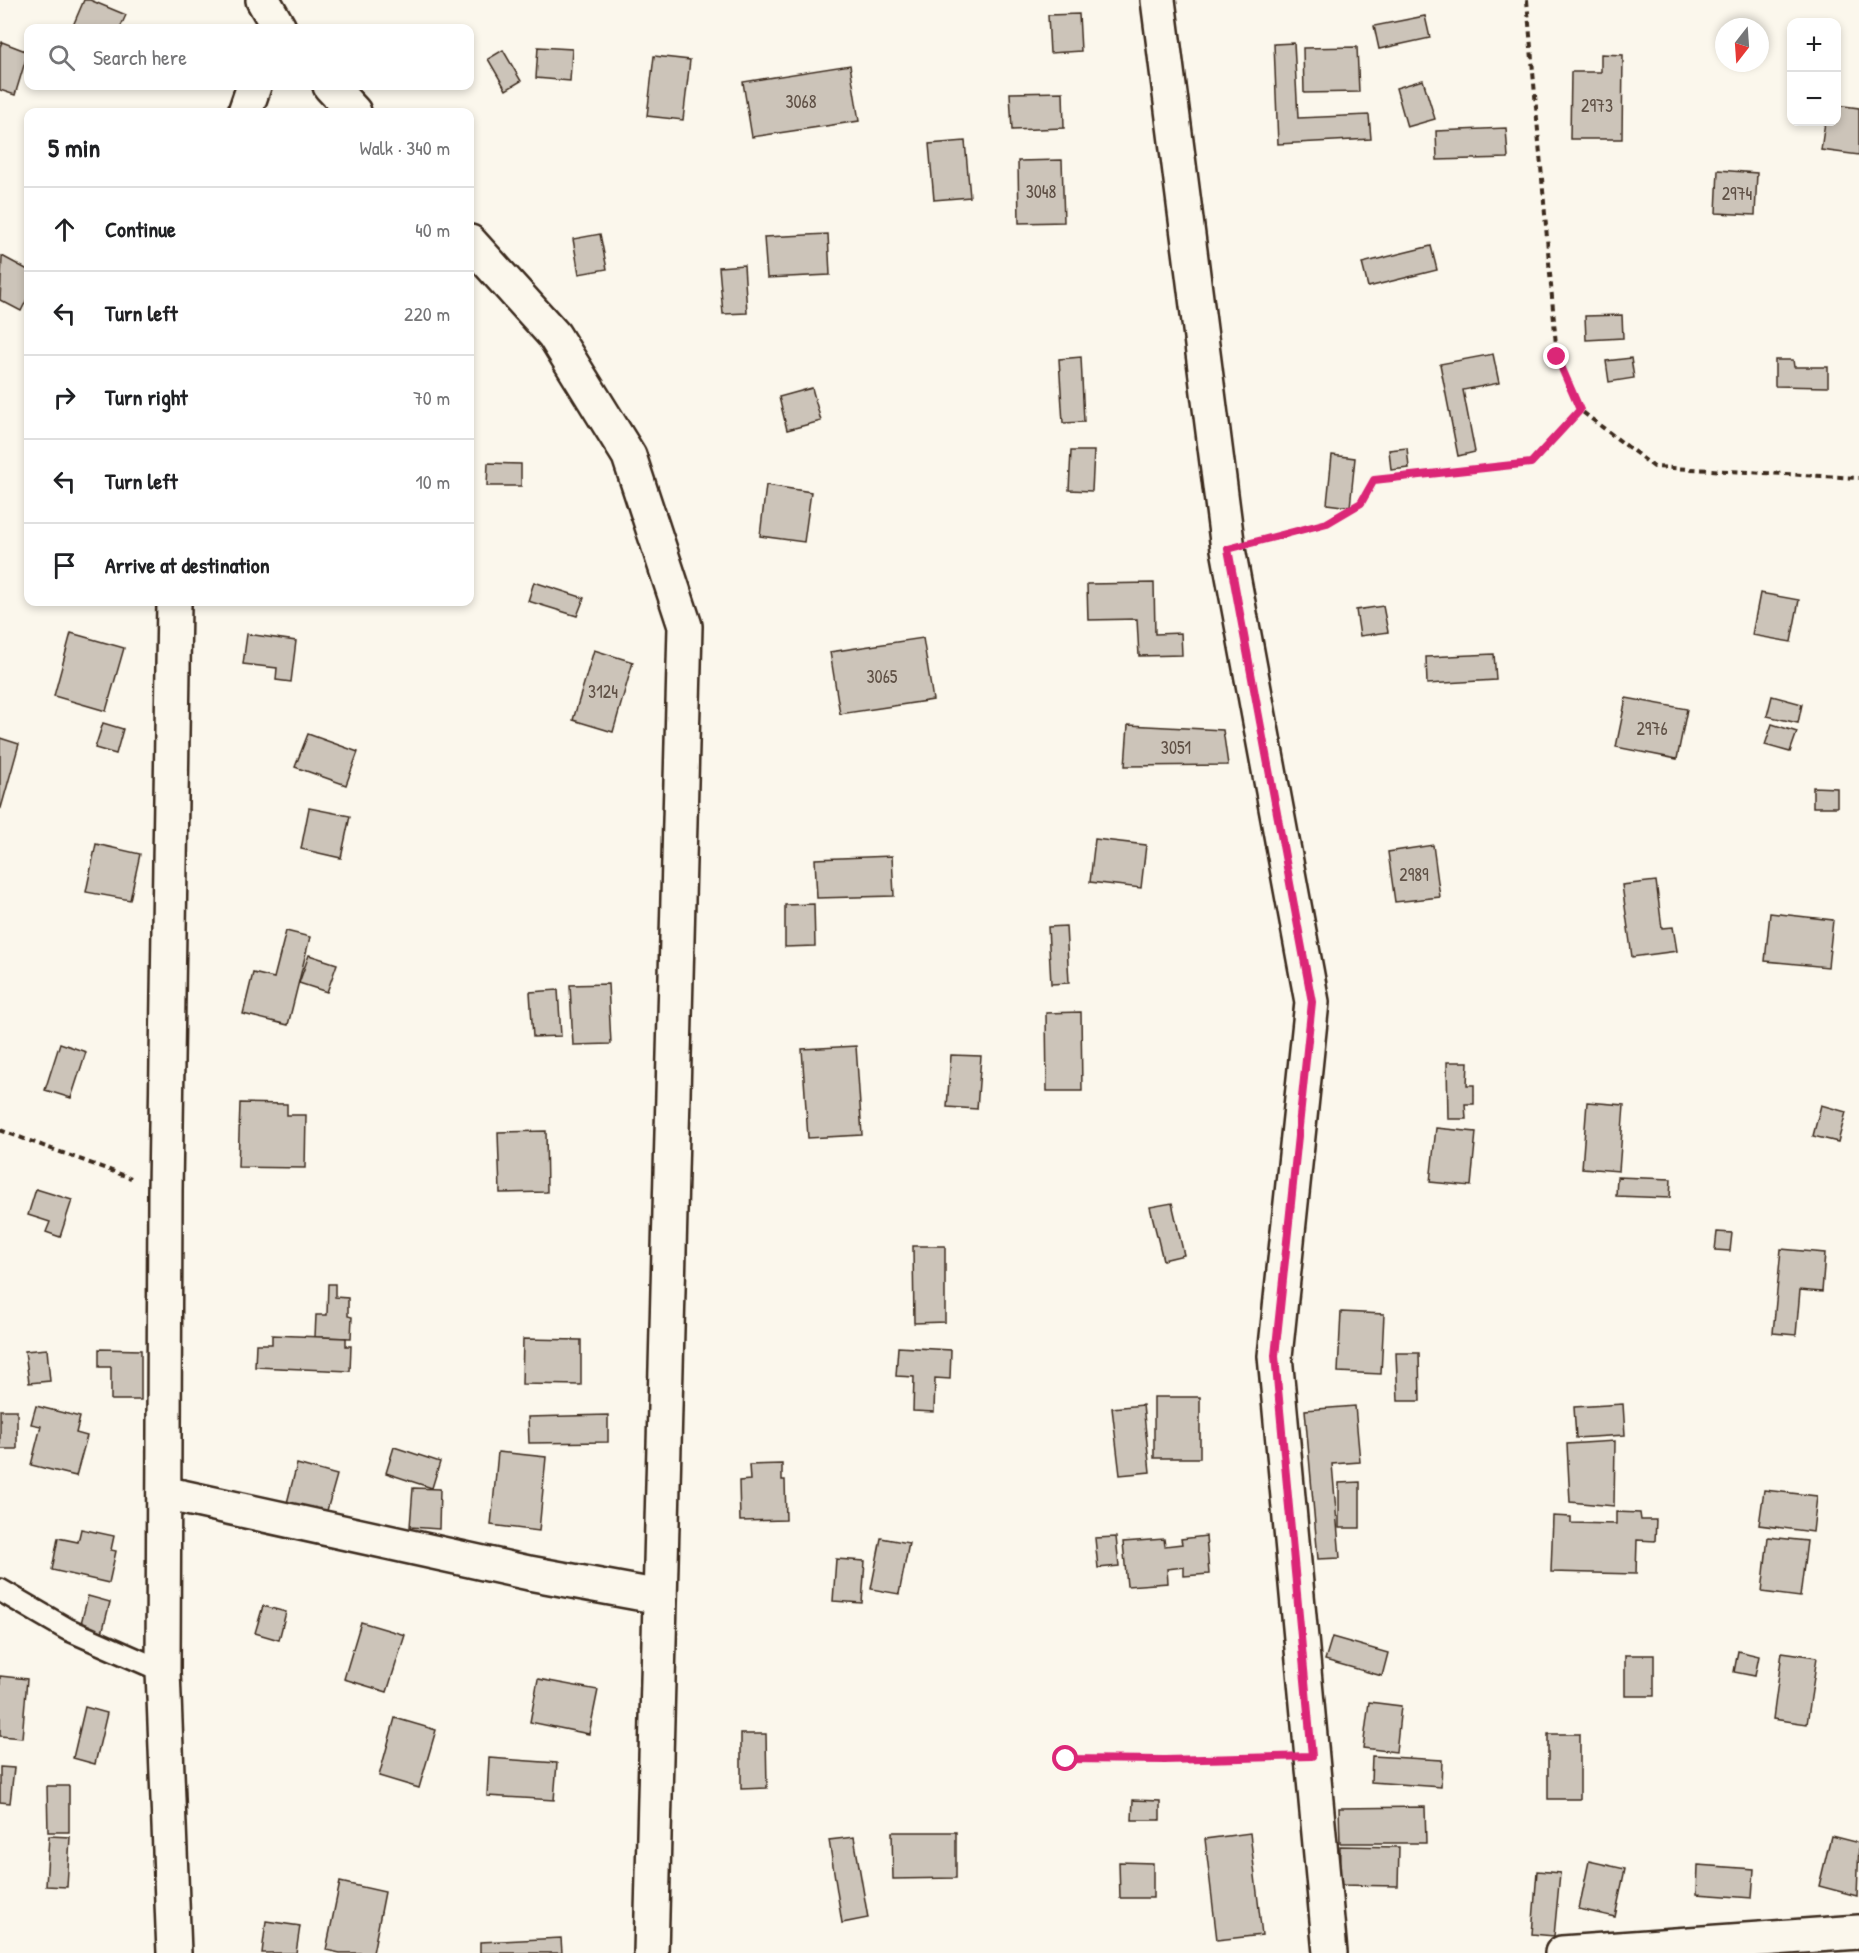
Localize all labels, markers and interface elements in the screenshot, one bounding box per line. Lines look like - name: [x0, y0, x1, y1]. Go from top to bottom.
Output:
- north arrow: [1715, 18, 1769, 72]
- map controls: [1787, 18, 1841, 126]
- button: +: [1787, 18, 1841, 72]
- search box: [24, 24, 474, 90]
- icon: search: [45, 41, 78, 74]
- text: Search here: [93, 42, 187, 72]
- button: −: [1787, 72, 1841, 126]
- house number: 3068: [785, 89, 817, 114]
- house number: 2973: [1581, 93, 1613, 118]
- text: 5 min: [48, 130, 100, 165]
- text: Walk · 340 m: [359, 134, 450, 161]
- house number: 3048: [1026, 179, 1057, 204]
- house number: 2974: [1722, 181, 1753, 206]
- icon: ahead: [48, 213, 81, 246]
- text: Continue: [105, 214, 176, 244]
- text: 40 m: [415, 216, 450, 243]
- icon: left: [48, 297, 81, 330]
- text: Turn left: [105, 298, 178, 328]
- text: 220 m: [404, 300, 450, 327]
- route end: [1543, 343, 1569, 369]
- icon: right: [48, 381, 81, 414]
- text: Turn right: [105, 382, 188, 412]
- text: 70 m: [413, 384, 450, 411]
- icon: left: [48, 465, 81, 498]
- text: Turn left: [105, 466, 178, 496]
- text: 10 m: [416, 468, 450, 495]
- icon: arrive: [48, 549, 81, 582]
- text: Arrive at destination: [105, 550, 270, 580]
- house number: 3065: [867, 664, 898, 689]
- house number: 3124: [588, 679, 618, 704]
- house number: 2976: [1636, 716, 1668, 741]
- house number: 3051: [1161, 735, 1191, 760]
- house number: 2989: [1399, 862, 1429, 887]
- route start: [1052, 1745, 1078, 1771]

